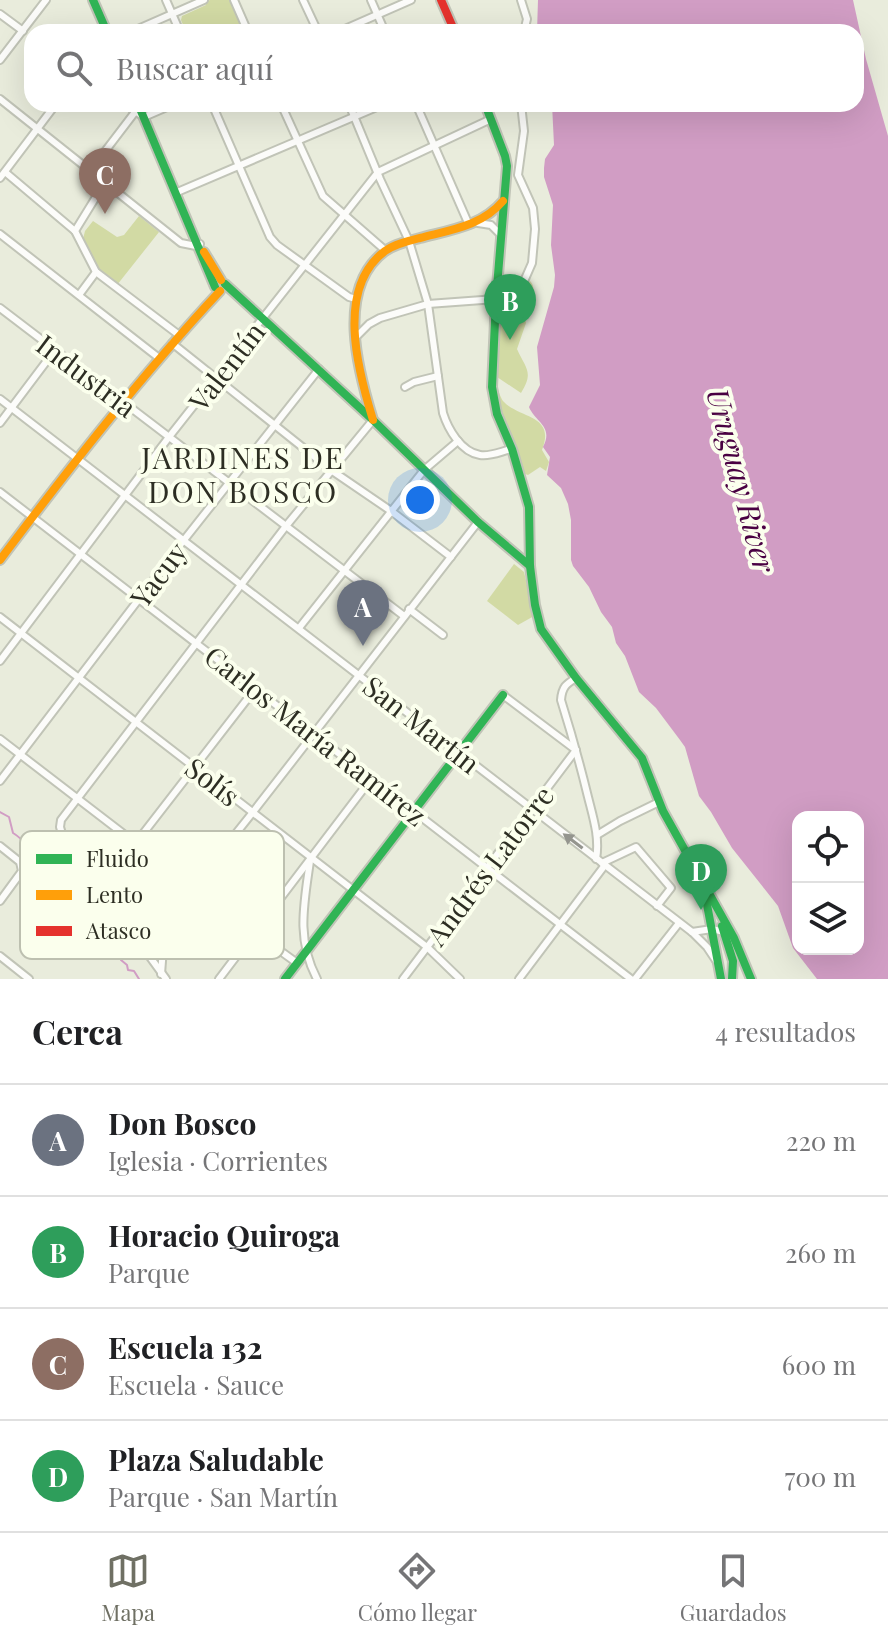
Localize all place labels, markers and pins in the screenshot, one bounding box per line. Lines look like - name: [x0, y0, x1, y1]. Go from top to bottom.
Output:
- pin: C: [79, 148, 131, 214]
- pin: B: [484, 274, 536, 340]
- pin: A: [337, 580, 389, 646]
- pin: D: [675, 844, 727, 910]

